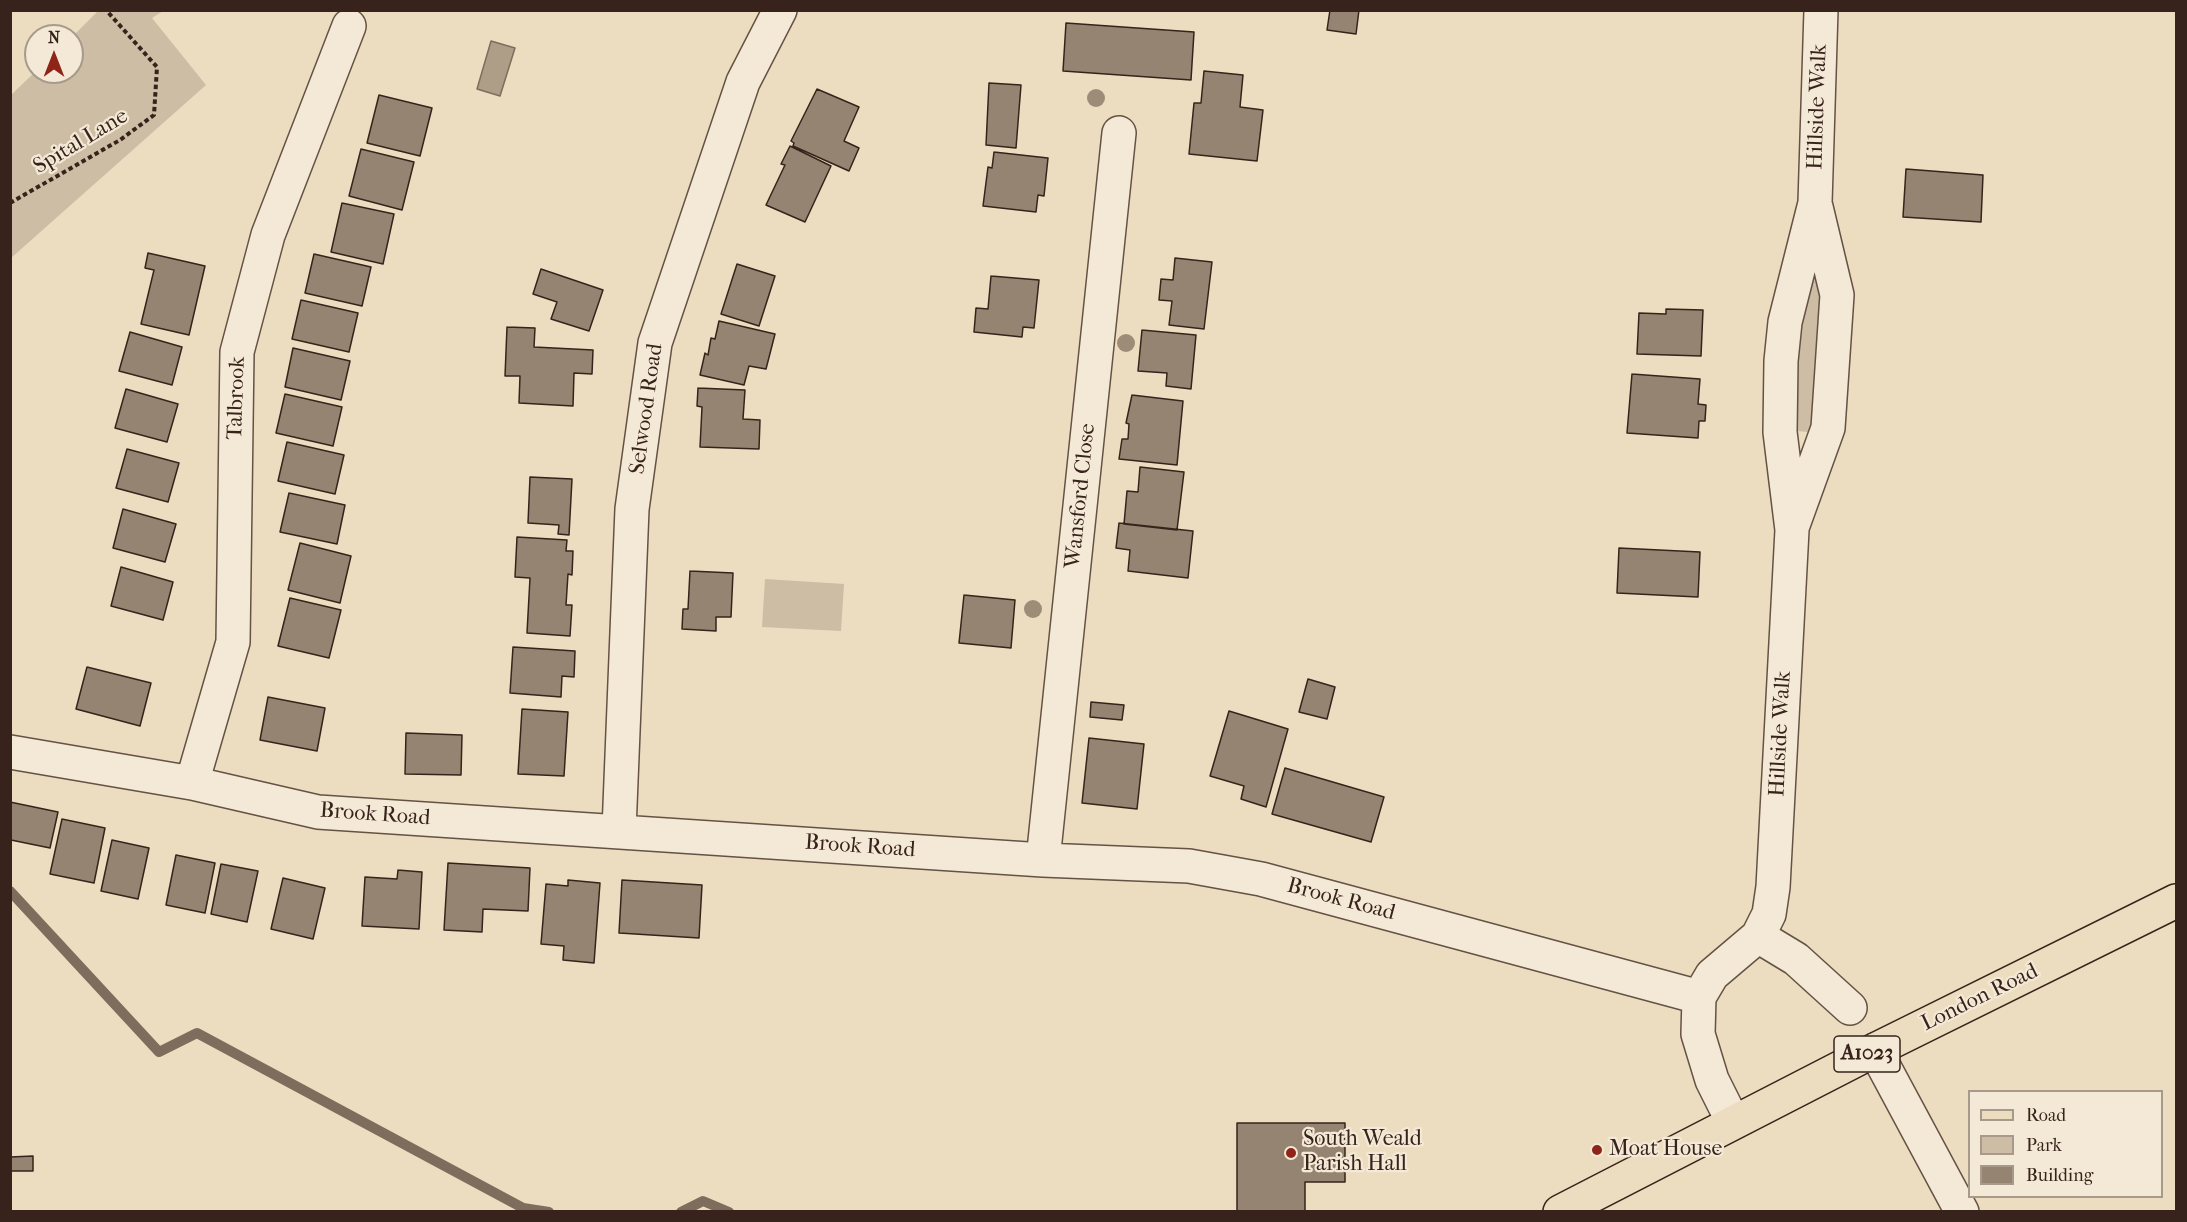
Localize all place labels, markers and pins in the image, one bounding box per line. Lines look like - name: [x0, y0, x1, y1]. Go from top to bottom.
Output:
- place label: South Weald Parish Hall: [1303, 1127, 1422, 1178]
- place label: Moat House: [1609, 1137, 1722, 1163]
- marker: Moat House: [1590, 1143, 1604, 1157]
- marker: South Weald Parish Hall: [1284, 1146, 1298, 1160]

